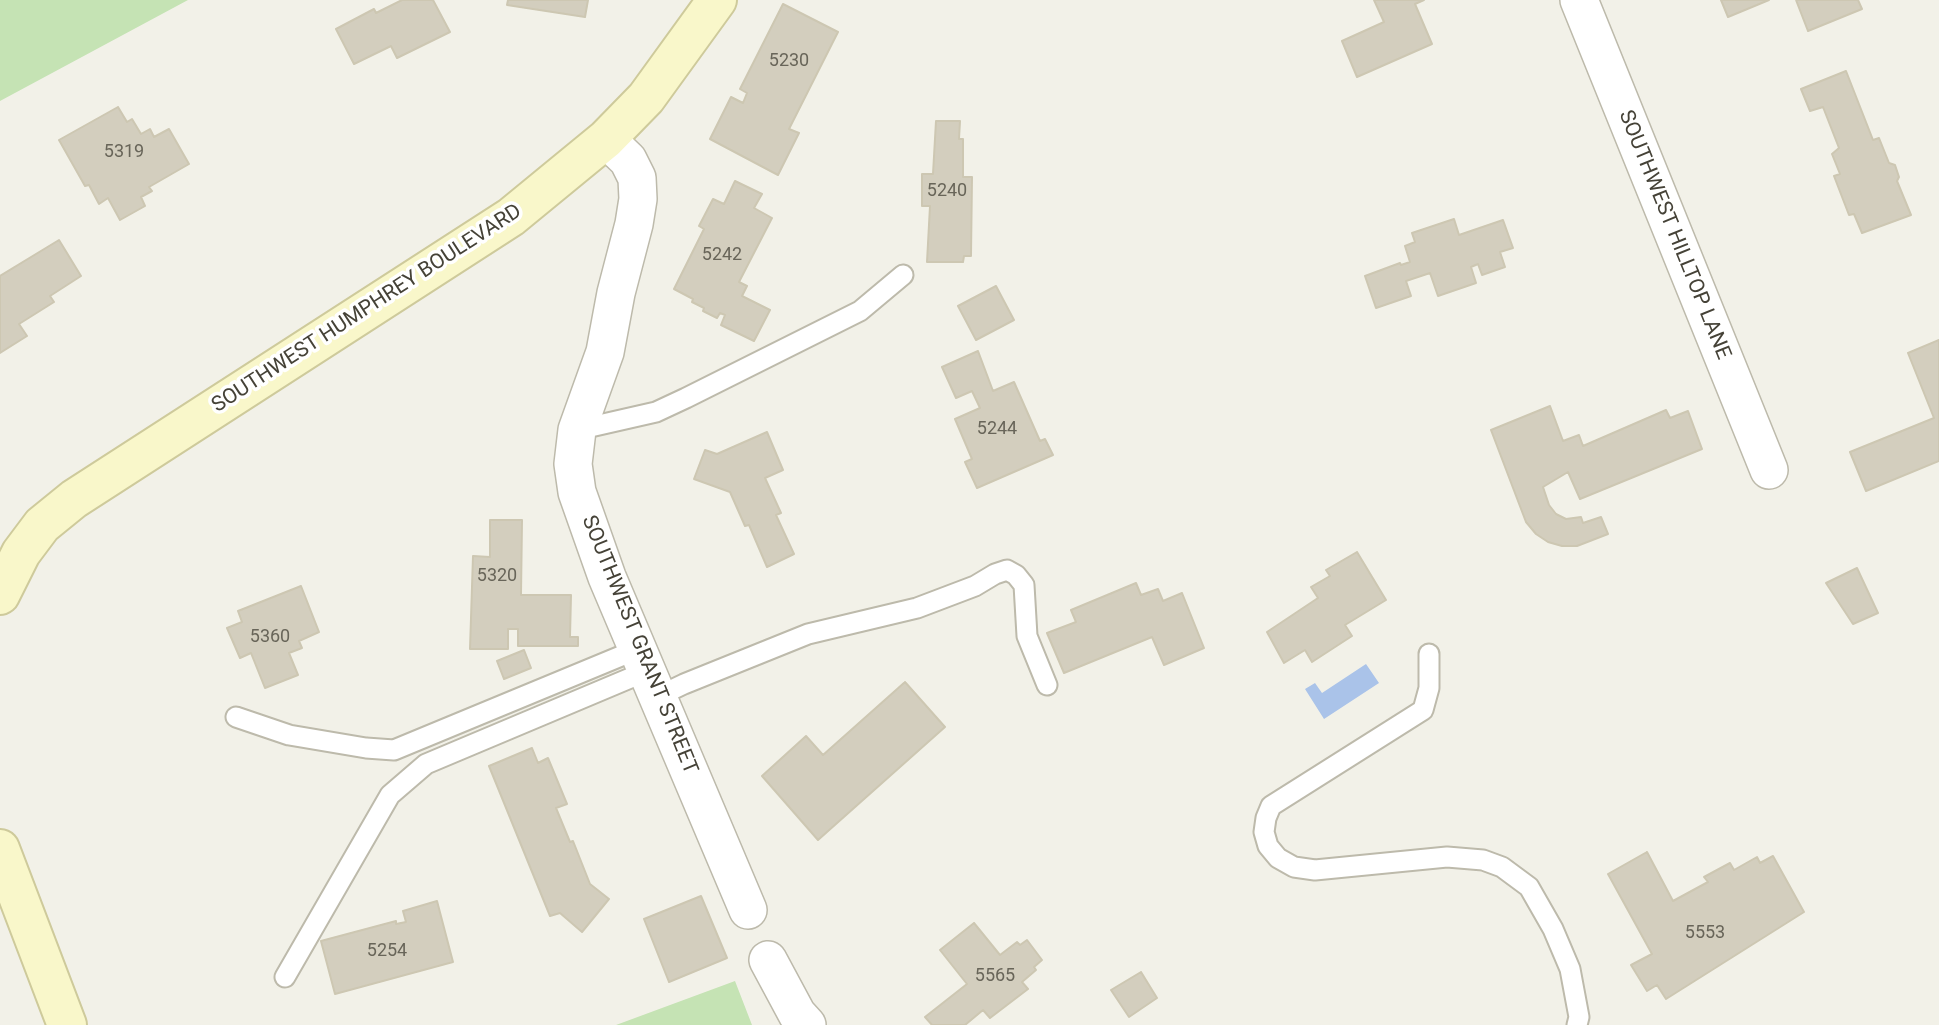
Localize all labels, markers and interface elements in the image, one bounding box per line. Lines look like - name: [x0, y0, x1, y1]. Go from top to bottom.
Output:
- house number: 5230: [769, 50, 809, 72]
- street label: SOUTHWEST HILLTOP LANE: [1612, 107, 1736, 363]
- house number: 5319: [104, 141, 144, 163]
- house number: 5240: [927, 180, 967, 202]
- street label: SOUTHWEST HUMPHREY BOULEVARD: [207, 199, 527, 419]
- house number: 5242: [702, 244, 742, 266]
- house number: 5244: [977, 418, 1017, 440]
- street label: SOUTHWEST GRANT STREET: [575, 512, 703, 778]
- house number: 5320: [477, 565, 517, 587]
- house number: 5360: [250, 626, 290, 648]
- house number: 5553: [1685, 922, 1725, 944]
- house number: 5254: [367, 940, 407, 962]
- house number: 5565: [975, 965, 1015, 987]

